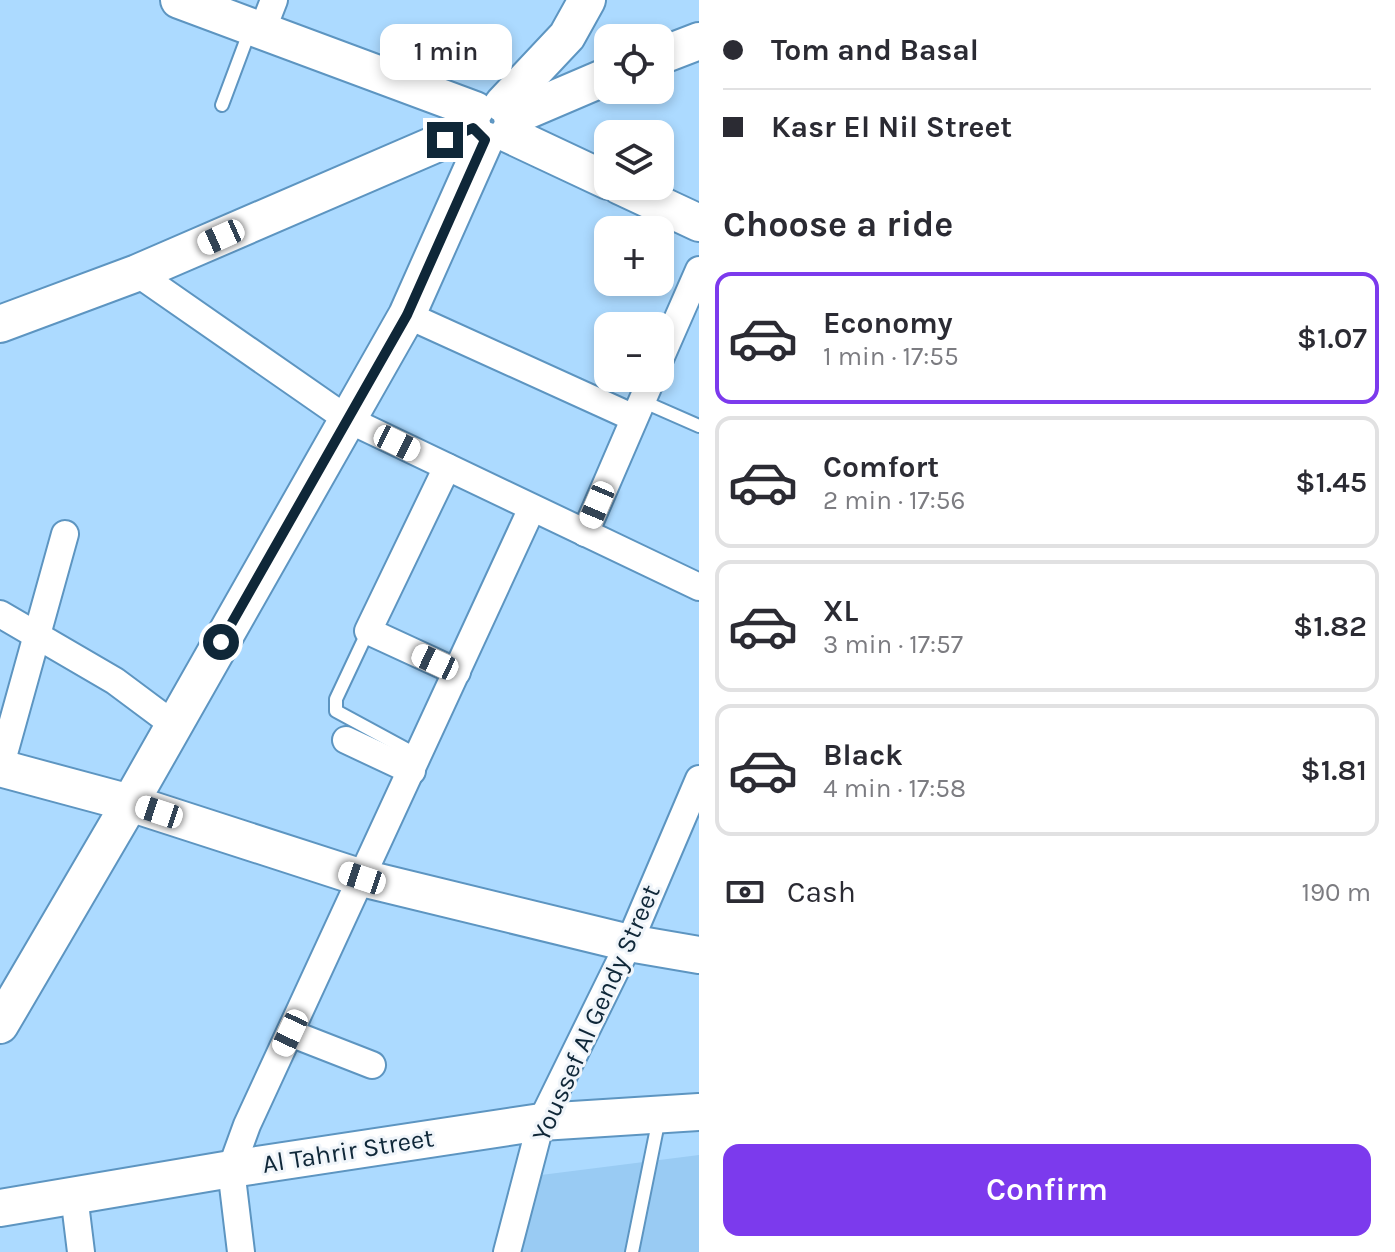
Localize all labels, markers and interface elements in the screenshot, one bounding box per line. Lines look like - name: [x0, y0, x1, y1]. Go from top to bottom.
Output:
- callout: 1 min: [379, 24, 511, 80]
- map controls: [594, 24, 674, 392]
- button: locate: [594, 24, 674, 104]
- text: Tom and Basal: [771, 32, 979, 68]
- text: 1 min: [414, 36, 478, 67]
- text: Kasr El Nil Street: [771, 109, 1012, 145]
- button: layers: [594, 120, 674, 200]
- route end: [427, 122, 463, 158]
- text: Choose a ride: [723, 203, 953, 245]
- car: [194, 216, 248, 258]
- button: +: [594, 216, 674, 296]
- icon: car: [727, 302, 799, 374]
- text: Economy: [823, 305, 953, 341]
- button: −: [594, 312, 674, 392]
- text: $1.07: [1297, 320, 1367, 356]
- text: 1 min · 17:55: [823, 341, 959, 372]
- car: [370, 422, 424, 464]
- icon: car: [727, 446, 799, 518]
- text: Comfort: [823, 449, 939, 485]
- text: $1.45: [1295, 464, 1367, 500]
- car: [577, 478, 617, 532]
- text: 2 min · 17:56: [823, 485, 965, 516]
- icon: car: [727, 590, 799, 662]
- text: XL: [823, 593, 858, 629]
- text: $1.82: [1293, 608, 1367, 644]
- route start: [203, 624, 239, 660]
- text: 3 min · 17:57: [823, 629, 963, 660]
- car: [408, 641, 462, 683]
- icon: car: [727, 734, 799, 806]
- text: Black: [823, 737, 903, 773]
- text: $1.81: [1301, 752, 1367, 788]
- text: 4 min · 17:58: [823, 773, 966, 804]
- car: [132, 793, 186, 831]
- car: [335, 859, 389, 897]
- icon: cash: [723, 870, 767, 914]
- text: Cash: [787, 874, 856, 910]
- text: 190 m: [1301, 877, 1371, 908]
- street label: Youssef Al Gendy Street: [525, 880, 667, 1146]
- car: [269, 1006, 311, 1060]
- street label: Al Tahrir Street: [260, 1122, 436, 1180]
- button: Confirm: [723, 1144, 1371, 1236]

